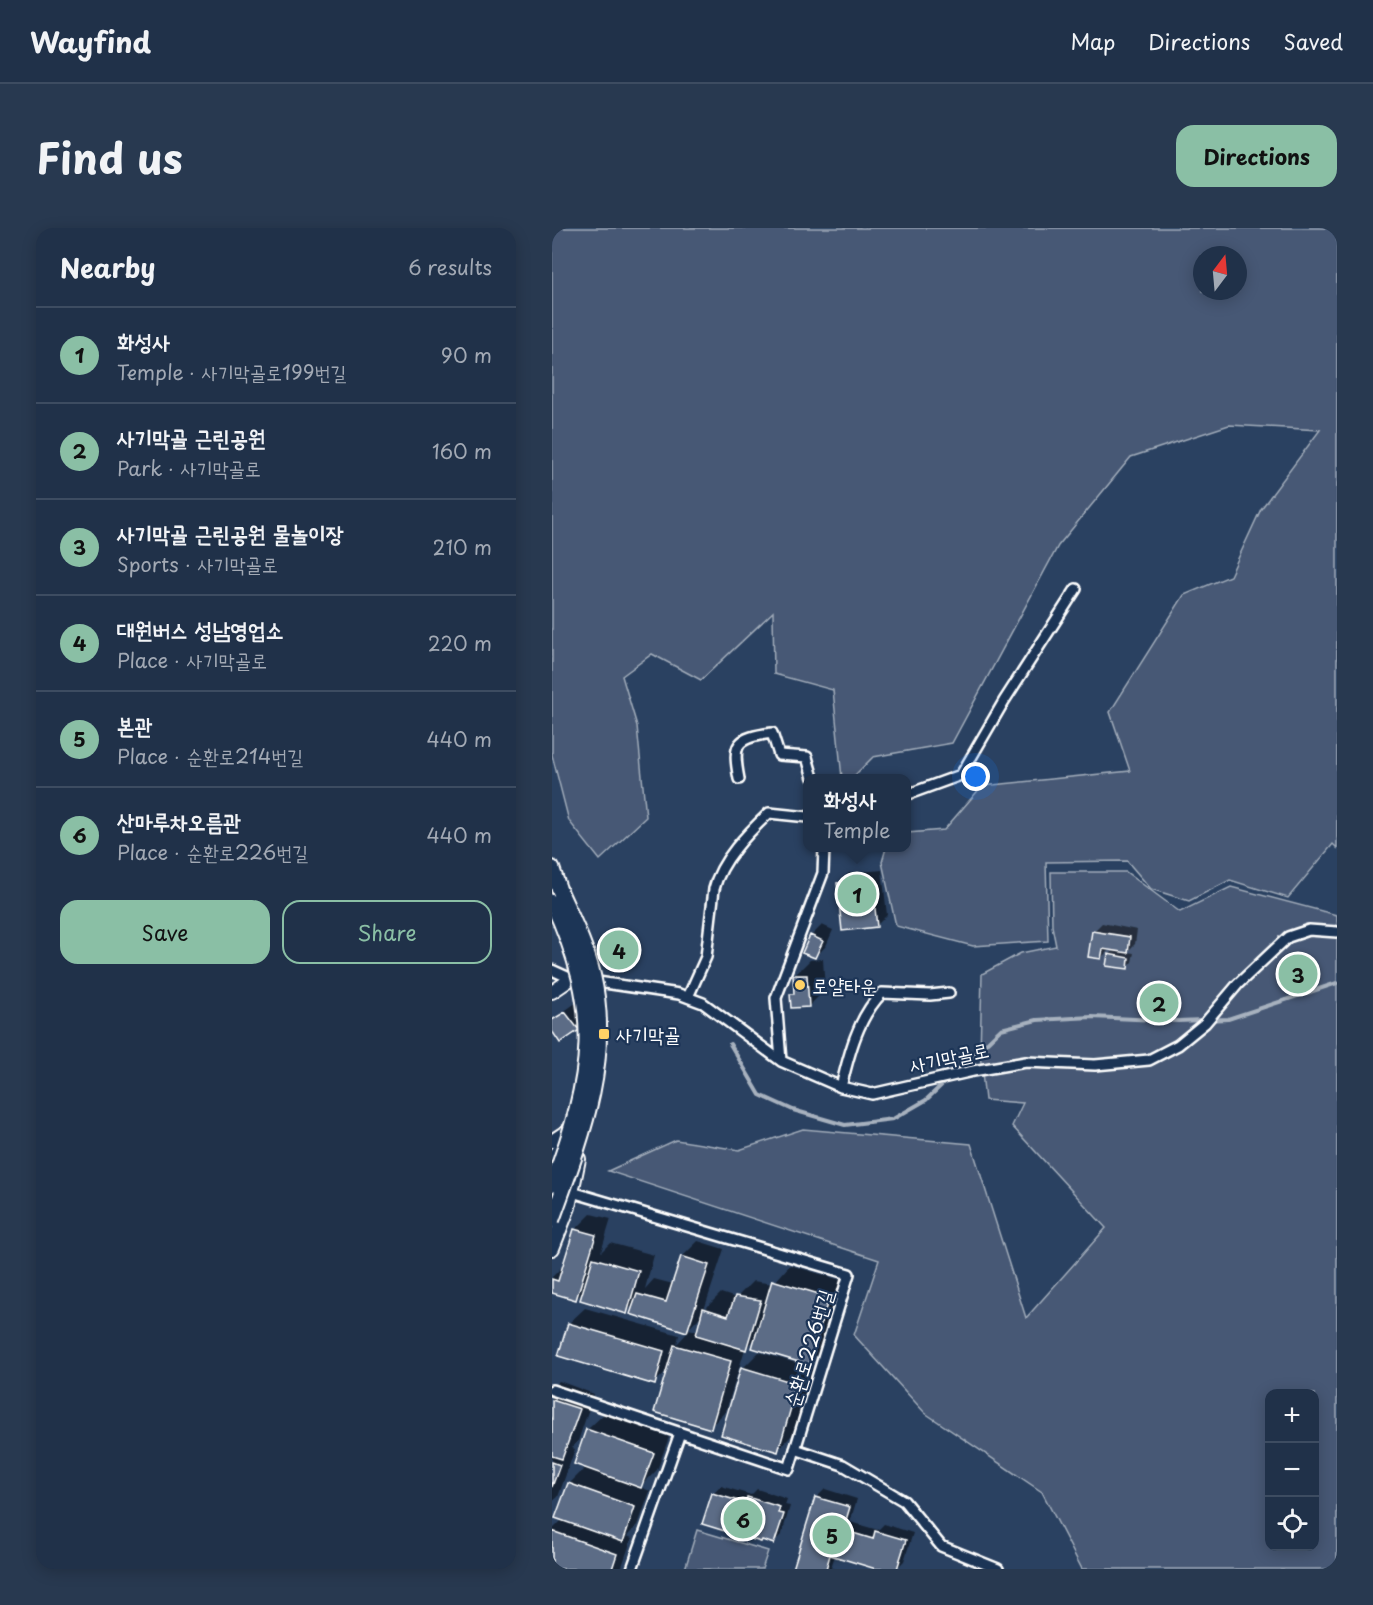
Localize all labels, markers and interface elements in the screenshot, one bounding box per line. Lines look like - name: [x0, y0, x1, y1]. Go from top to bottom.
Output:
- text: Wayfind: [30, 20, 151, 63]
- text: Map: [1070, 25, 1115, 57]
- text: Directions: [1148, 25, 1250, 57]
- text: Saved: [1283, 25, 1343, 57]
- text: Find us: [36, 125, 183, 188]
- button: Directions: [1176, 125, 1337, 187]
- north arrow: [1193, 246, 1247, 300]
- text: Nearby: [60, 248, 155, 287]
- text: 6 results: [408, 252, 492, 282]
- text: 화성사: [117, 324, 170, 357]
- text: 1: [75, 340, 84, 370]
- text: 90 m: [441, 340, 492, 370]
- text: Temple · 사기막골로199번길: [117, 357, 347, 387]
- text: 사기막골 근린공원: [117, 420, 266, 453]
- text: 2: [72, 436, 87, 466]
- text: 160 m: [432, 436, 492, 466]
- text: Park · 사기막골로: [117, 453, 261, 483]
- text: 사기막골 근린공원 물놀이장: [117, 516, 344, 549]
- text: 3: [73, 532, 86, 562]
- text: 210 m: [433, 532, 492, 562]
- text: Sports · 사기막골로: [117, 549, 278, 579]
- text: 대원버스 성남영업소: [117, 612, 283, 645]
- text: 4: [73, 628, 86, 658]
- text: 220 m: [428, 628, 492, 658]
- text: Place · 사기막골로: [117, 645, 267, 675]
- text: 본관: [117, 708, 152, 741]
- text: 5: [73, 724, 86, 754]
- text: 440 m: [427, 724, 492, 754]
- text: Place · 순환로214번길: [117, 741, 303, 771]
- your location: [961, 762, 990, 791]
- popup: [803, 774, 911, 852]
- text: 화성사: [824, 782, 877, 815]
- text: 산마루차오름관: [117, 804, 241, 837]
- text: Temple: [824, 815, 890, 845]
- text: 6: [72, 820, 87, 850]
- text: 440 m: [427, 820, 492, 850]
- text: Place · 순환로226번길: [117, 837, 308, 867]
- pin: 1: [838, 872, 876, 916]
- button: Save: [60, 900, 270, 964]
- button: Share: [282, 900, 492, 964]
- pin: 4: [600, 928, 638, 972]
- pin: 3: [1278, 952, 1318, 996]
- place label: 로얄타운: [812, 970, 876, 1000]
- marker: 로얄타운: [793, 978, 807, 992]
- pin: 2: [1140, 980, 1178, 1026]
- place label: 사기막골: [616, 1019, 680, 1049]
- marker: 사기막골: [597, 1027, 611, 1041]
- street label: 사기막골로: [907, 1034, 991, 1080]
- street label: 순환로226번길: [776, 1285, 840, 1411]
- map controls: [1265, 1389, 1319, 1551]
- button: +: [1265, 1389, 1319, 1443]
- button: −: [1265, 1443, 1319, 1497]
- pin: 6: [724, 1496, 762, 1542]
- button: locate: [1265, 1497, 1319, 1551]
- pin: 5: [812, 1512, 852, 1558]

